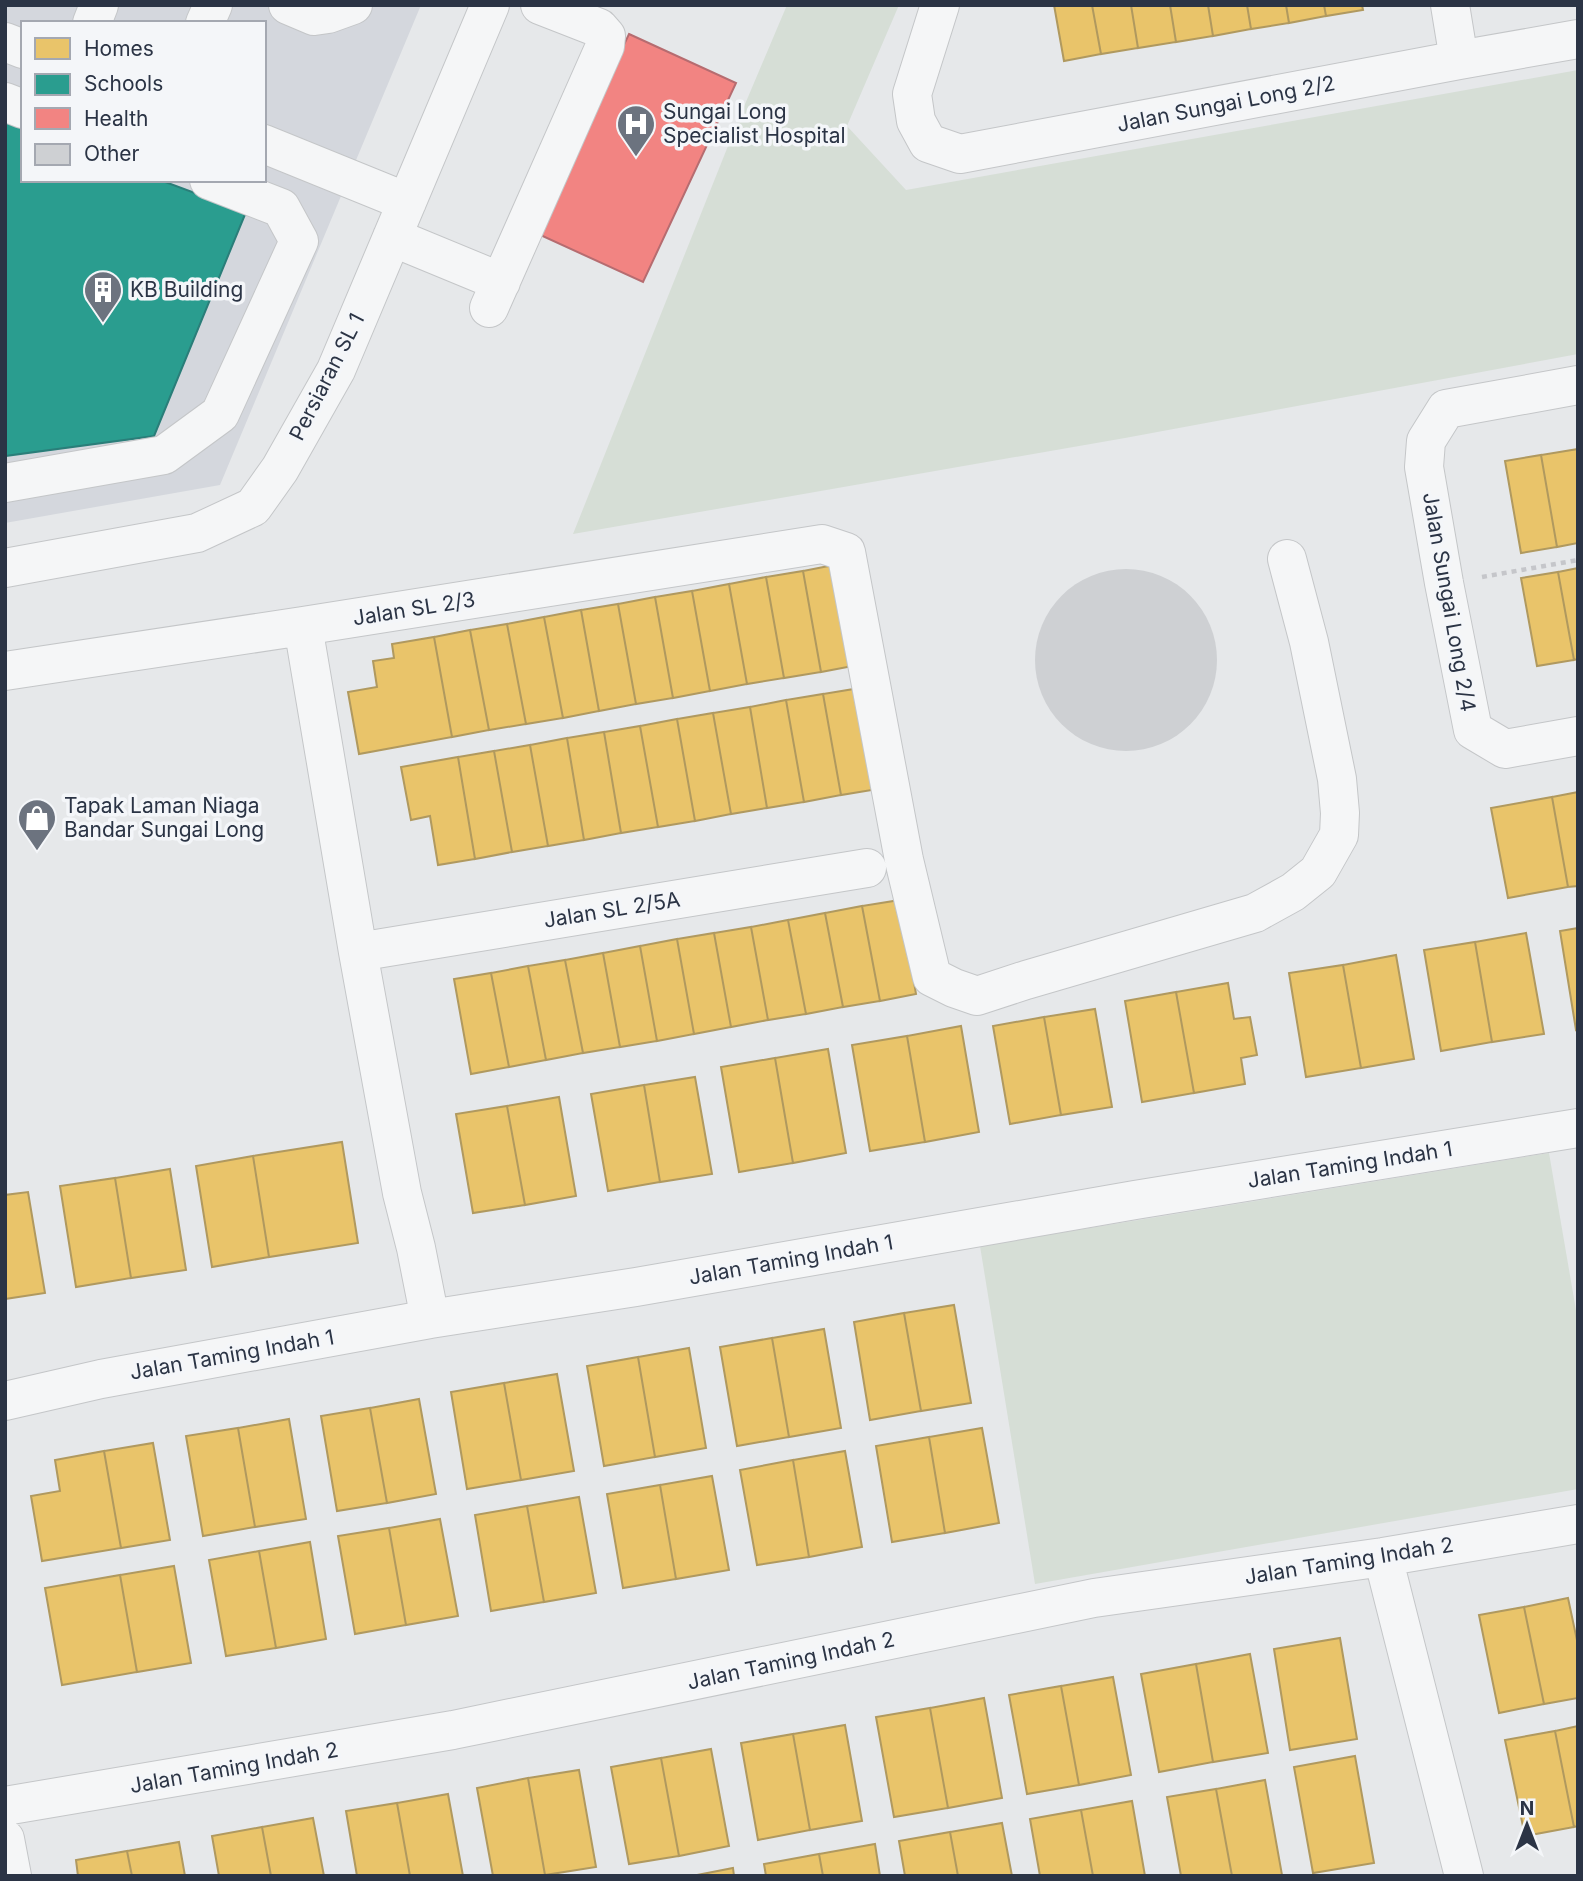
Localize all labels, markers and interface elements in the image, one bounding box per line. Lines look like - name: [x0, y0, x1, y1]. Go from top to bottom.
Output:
- legend: [21, 21, 266, 182]
- text: Homes: [84, 36, 154, 61]
- street label: Jalan Sungai Long 2/2: [1115, 70, 1337, 137]
- text: Schools: [84, 71, 163, 96]
- place label: Sungai Long Specialist Hospital: [663, 99, 846, 148]
- hospital icon: Sungai Long Specialist Hospital: [615, 103, 657, 158]
- text: Health: [84, 106, 149, 131]
- text: Other: [84, 141, 140, 166]
- building icon: KB Building: [82, 269, 124, 324]
- place label: KB Building: [130, 277, 243, 302]
- street label: Persiaran SL 1: [284, 309, 369, 444]
- street label: Jalan Sungai Long 2/4: [1418, 490, 1481, 714]
- street label: Jalan SL 2/3: [351, 586, 477, 631]
- place label: Tapak Laman Niaga Bandar Sungai Long: [64, 793, 264, 842]
- shop icon: Tapak Laman Niaga Bandar Sungai Long: [16, 797, 58, 852]
- street label: Jalan SL 2/5A: [542, 886, 682, 933]
- street label: Jalan Taming Indah 1: [1246, 1136, 1454, 1193]
- street label: Jalan Taming Indah 1: [687, 1229, 895, 1290]
- street label: Jalan Taming Indah 1: [128, 1324, 336, 1385]
- street label: Jalan Taming Indah 2: [1243, 1532, 1455, 1589]
- street label: Jalan Taming Indah 2: [685, 1626, 897, 1695]
- street label: Jalan Taming Indah 2: [128, 1737, 340, 1798]
- north arrow: [1492, 1790, 1562, 1860]
- text: N: [1520, 1797, 1534, 1820]

